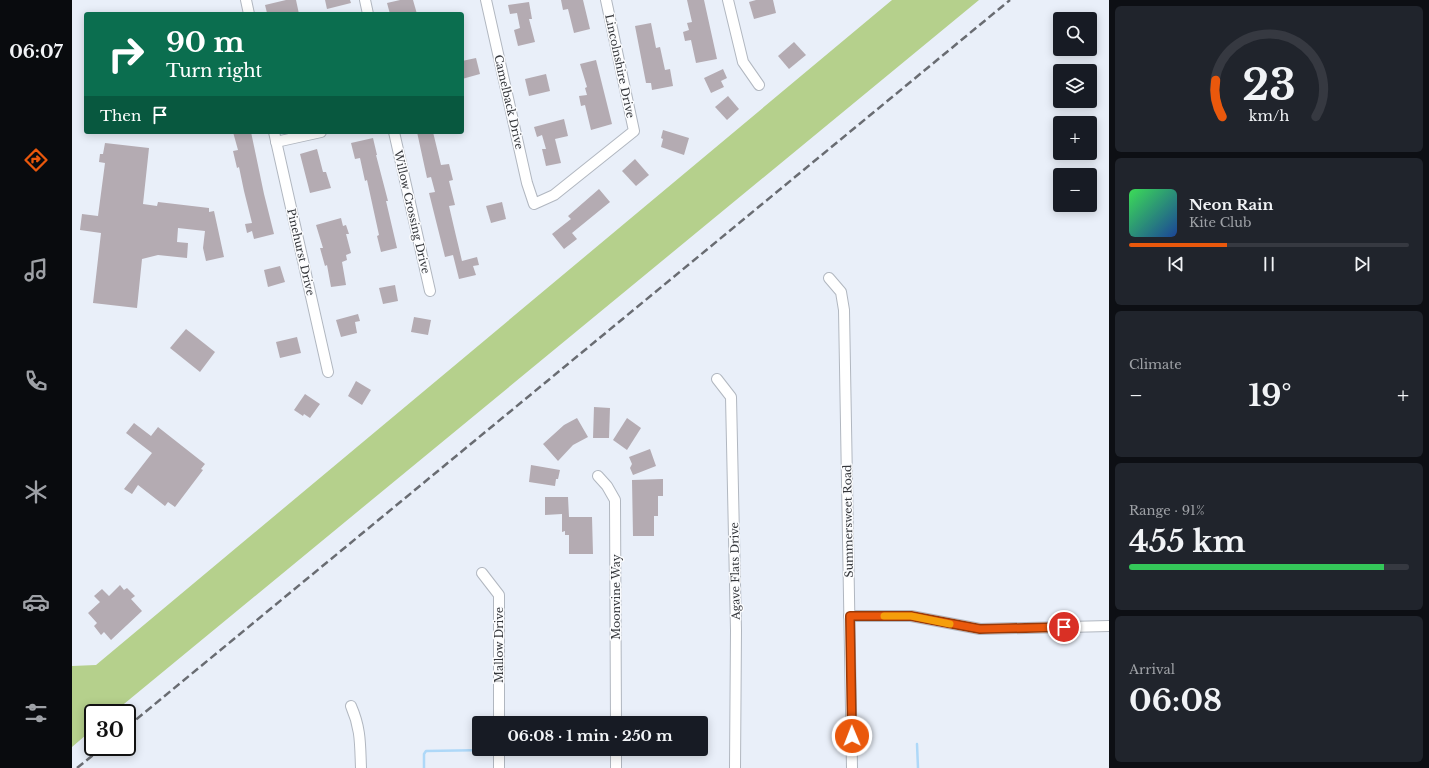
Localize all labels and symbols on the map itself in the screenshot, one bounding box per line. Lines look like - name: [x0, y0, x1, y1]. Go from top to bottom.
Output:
- street label: Lincolnshire Drive: [602, 13, 638, 119]
- street label: Camelback Drive: [491, 53, 527, 151]
- street label: Willow Crossing Drive: [391, 148, 433, 275]
- street label: Pinehurst Drive: [284, 207, 318, 297]
- street label: Summersweet Road: [840, 464, 856, 578]
- street label: Agave Flats Drive: [727, 522, 743, 621]
- street label: Moonvine Way: [609, 554, 623, 640]
- street label: Mallow Drive: [492, 607, 506, 683]
- pin: [1047, 610, 1081, 644]
- speed limit sign: 30: [84, 704, 136, 756]
- position arrow: [831, 715, 873, 757]

